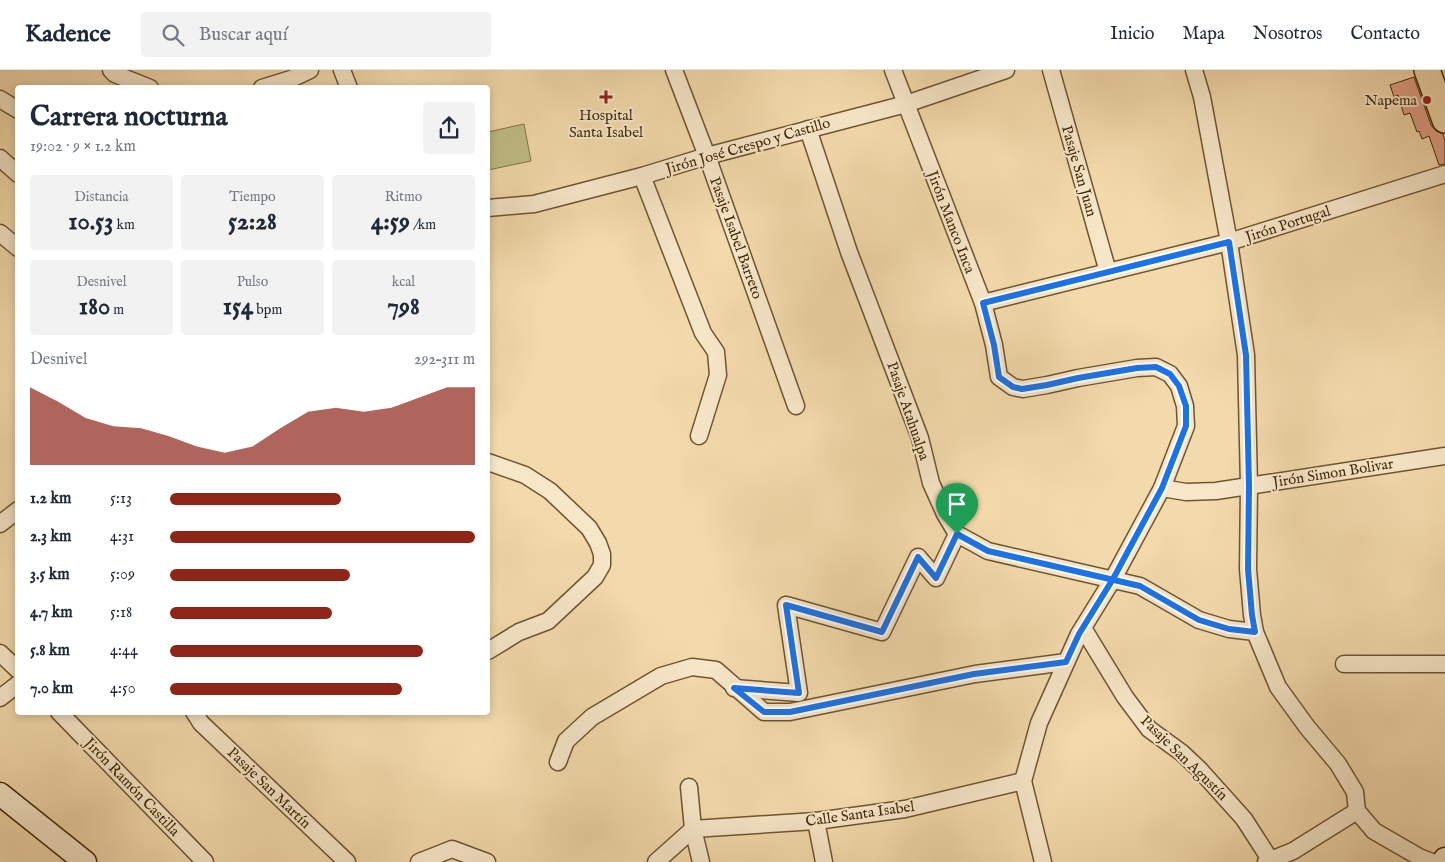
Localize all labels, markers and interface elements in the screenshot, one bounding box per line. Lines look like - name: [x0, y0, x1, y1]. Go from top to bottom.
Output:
- search box: [141, 12, 491, 57]
- text: Kadence: [25, 19, 111, 50]
- icon: search: [159, 21, 187, 49]
- text: Buscar aquí: [199, 23, 288, 47]
- text: Inicio: [1110, 23, 1155, 46]
- text: Mapa: [1183, 23, 1225, 46]
- text: Nosotros: [1253, 23, 1322, 46]
- text: Contacto: [1350, 23, 1420, 46]
- marker: Hospital Santa Isabel: [599, 90, 613, 104]
- place label: Napema: [1365, 91, 1418, 110]
- marker: Napema: [1421, 94, 1433, 106]
- text: Carrera nocturna: [30, 100, 227, 135]
- button: share: [423, 102, 475, 154]
- place label: Hospital Santa Isabel: [569, 106, 644, 142]
- street label: Jirón José Crespo y Castillo: [662, 113, 833, 179]
- street label: Pasaje San Juan: [1057, 123, 1101, 219]
- text: 19:02 · 9 × 1.2 km: [30, 137, 136, 157]
- street label: Jirón Manco Inca: [922, 166, 980, 277]
- street label: Pasaje Isabel Barreto: [705, 174, 767, 302]
- text: Distancia: [74, 188, 129, 206]
- text: Tiempo: [229, 188, 276, 206]
- text: Ritmo: [385, 188, 422, 206]
- street label: Jirón Portugal: [1241, 201, 1334, 247]
- text: 10.53: [68, 206, 113, 238]
- text: 52:28: [228, 206, 277, 238]
- text: 4:59: [371, 206, 410, 238]
- text: km: [113, 216, 135, 234]
- text: /km: [410, 216, 436, 234]
- text: Desnivel: [76, 273, 127, 291]
- text: Pulso: [237, 273, 268, 291]
- text: kcal: [392, 273, 415, 291]
- text: 180: [79, 291, 110, 323]
- text: 154: [223, 291, 253, 323]
- text: 798: [387, 291, 420, 323]
- text: m: [110, 301, 124, 319]
- text: bpm: [253, 301, 282, 319]
- text: Desnivel: [30, 350, 87, 370]
- text: 292–311 m: [414, 350, 475, 370]
- street label: Pasaje Atahualpa: [882, 359, 934, 463]
- street label: Jirón Simon Bolivar: [1269, 454, 1395, 492]
- pin: [936, 483, 978, 534]
- text: 1.2 km: [30, 489, 71, 509]
- text: 5:13: [110, 489, 132, 509]
- icon: arrive: [943, 490, 971, 518]
- text: 2.3 km: [30, 527, 71, 547]
- text: 4:31: [110, 527, 134, 547]
- text: 3.5 km: [30, 565, 70, 585]
- text: 5:09: [110, 565, 135, 585]
- text: 4.7 km: [30, 603, 73, 623]
- text: 5:18: [110, 603, 132, 623]
- text: 5.8 km: [30, 641, 70, 661]
- text: 4:44: [110, 641, 138, 661]
- text: 7.0 km: [30, 679, 73, 699]
- text: 4:50: [110, 679, 136, 699]
- street label: Pasaje San Agustín: [1136, 711, 1232, 805]
- street label: Jirón Ramón Castilla: [79, 732, 184, 841]
- street label: Pasaje San Martín: [223, 743, 315, 833]
- street label: Calle Santa Isabel: [804, 797, 917, 831]

